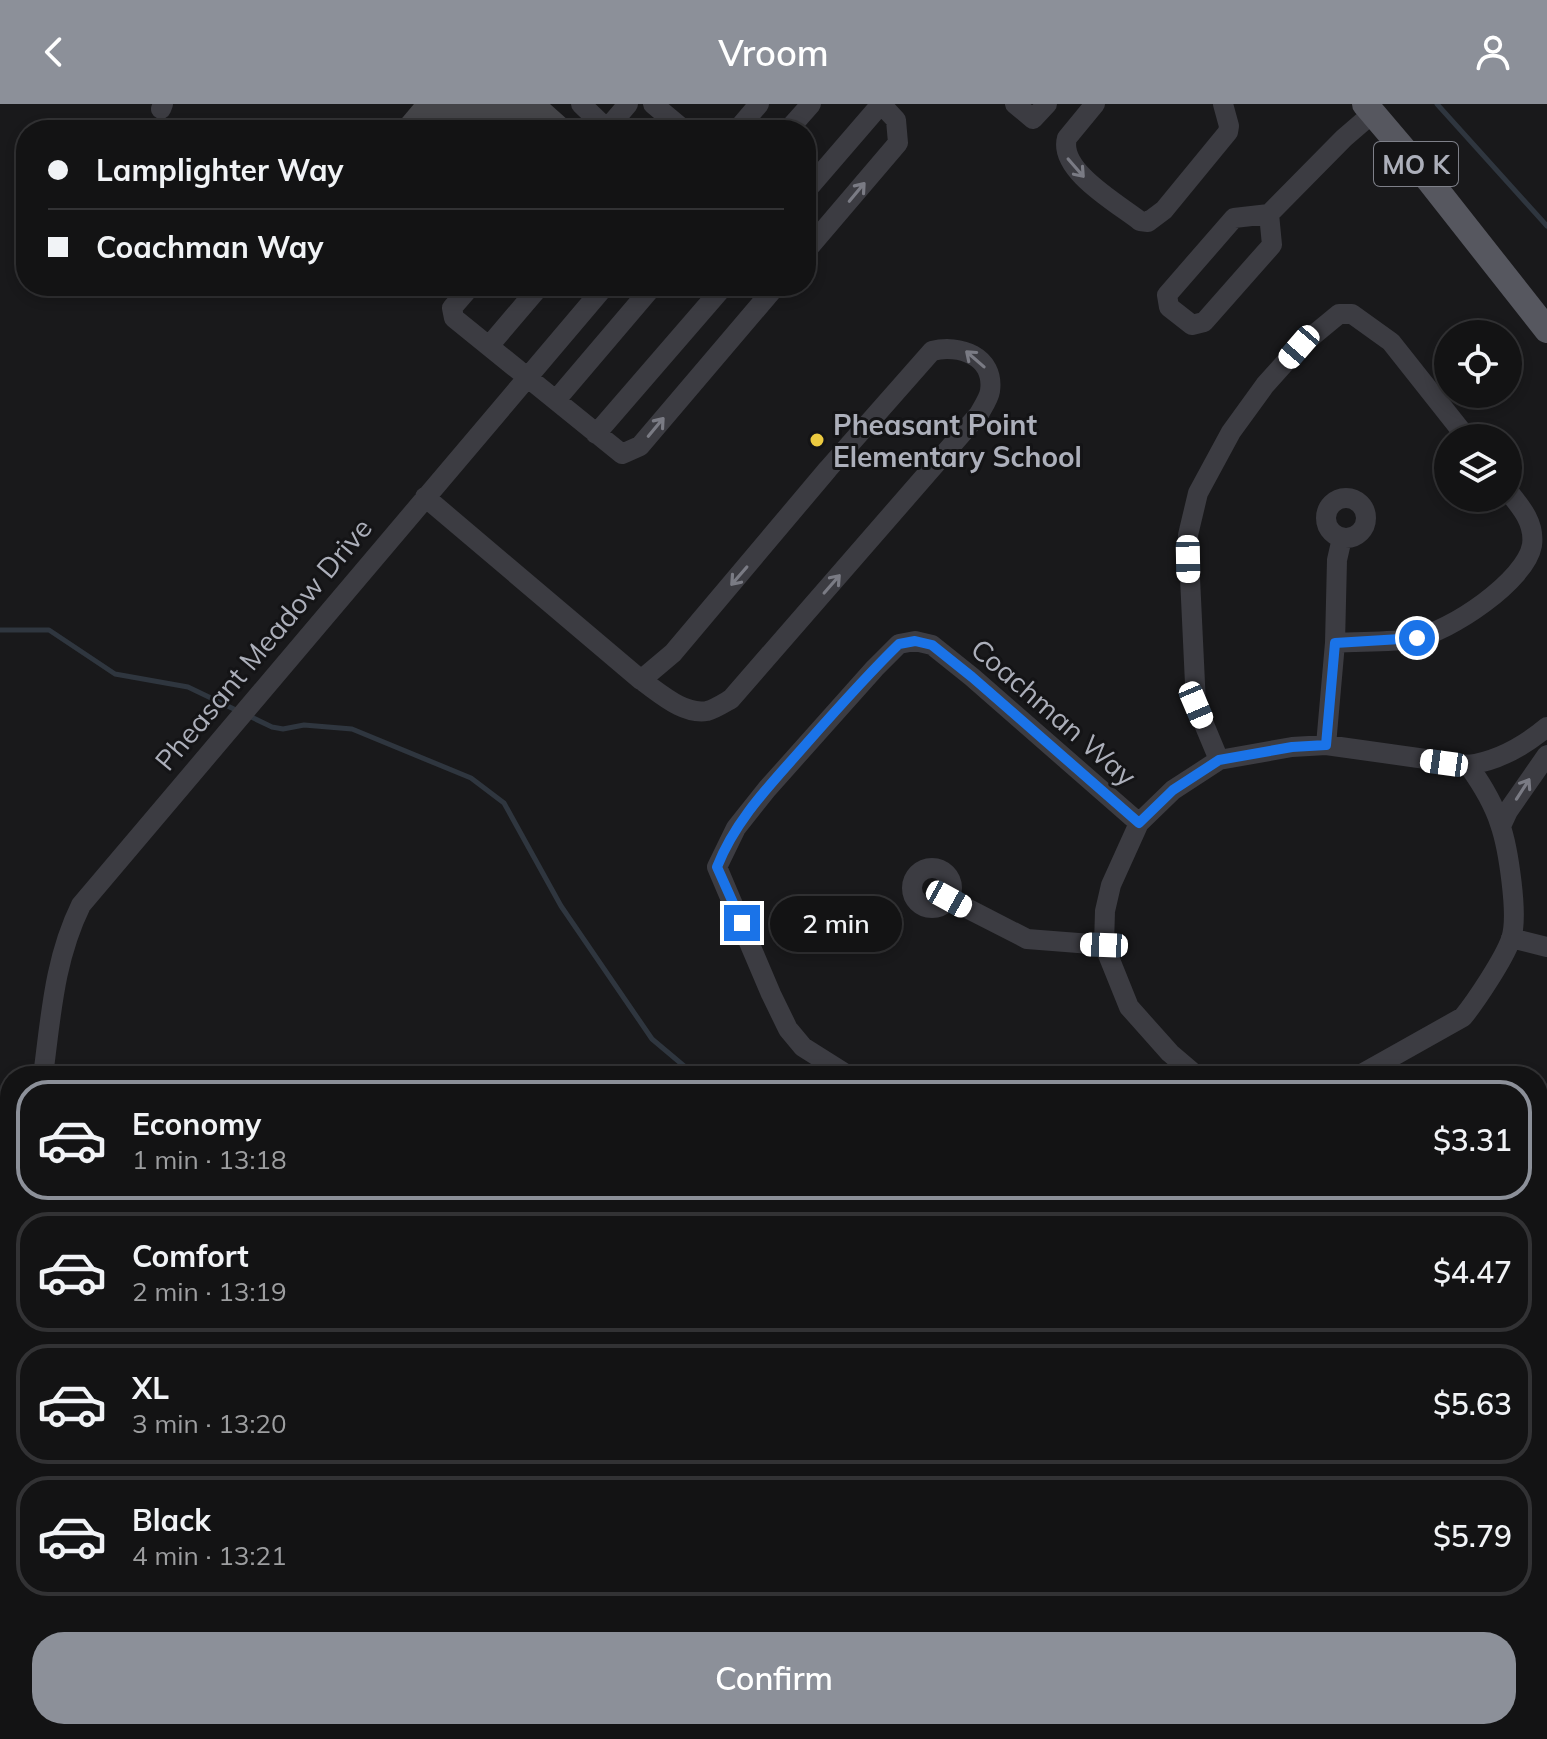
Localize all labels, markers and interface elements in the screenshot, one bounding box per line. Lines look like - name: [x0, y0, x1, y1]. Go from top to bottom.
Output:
- icon: back: [32, 30, 76, 74]
- text: Vroom: [718, 30, 829, 75]
- icon: person: [1471, 30, 1515, 74]
- road number: MO K: [1374, 142, 1458, 186]
- text: Lamplighter Way: [96, 151, 344, 189]
- one-way arrow: [1067, 157, 1085, 177]
- one-way arrow: [847, 182, 865, 202]
- text: Coachman Way: [96, 228, 324, 266]
- map controls: [1434, 320, 1522, 512]
- button: locate: [1434, 320, 1522, 408]
- car: [1274, 321, 1324, 373]
- one-way arrow: [965, 350, 986, 369]
- place label: Pheasant Point Elementary School: [833, 407, 1082, 474]
- one-way arrow: [647, 418, 665, 438]
- button: layers: [1434, 424, 1522, 512]
- marker: Pheasant Point Elementary School: [808, 431, 826, 449]
- street label: Pheasant Meadow Drive: [147, 511, 379, 777]
- car: [1176, 535, 1200, 583]
- one-way arrow: [730, 565, 748, 585]
- one-way arrow: [823, 574, 841, 594]
- route start: [1399, 620, 1435, 656]
- street label: Coachman Way: [964, 631, 1144, 793]
- car: [1176, 678, 1216, 732]
- car: [1419, 748, 1469, 778]
- one-way arrow: [1514, 779, 1531, 801]
- car: [922, 877, 976, 921]
- callout: 2 min: [770, 895, 902, 951]
- route end: [724, 905, 760, 941]
- text: 2 min: [802, 907, 870, 940]
- car: [1080, 932, 1128, 958]
- icon: car: [36, 1104, 108, 1176]
- text: Economy: [132, 1105, 261, 1143]
- text: $3.31: [1433, 1121, 1512, 1159]
- text: 1 min · 13:18: [132, 1143, 287, 1176]
- icon: car: [36, 1236, 108, 1308]
- text: Comfort: [132, 1237, 249, 1275]
- text: $4.47: [1433, 1253, 1512, 1291]
- text: 2 min · 13:19: [132, 1275, 287, 1308]
- icon: car: [36, 1368, 108, 1440]
- text: XL: [132, 1369, 169, 1407]
- text: $5.63: [1433, 1385, 1512, 1423]
- text: 3 min · 13:20: [132, 1407, 287, 1440]
- icon: car: [36, 1500, 108, 1572]
- text: Black: [132, 1501, 211, 1539]
- text: $5.79: [1433, 1517, 1512, 1555]
- text: 4 min · 13:21: [132, 1539, 287, 1572]
- button: Confirm: [32, 1632, 1516, 1724]

